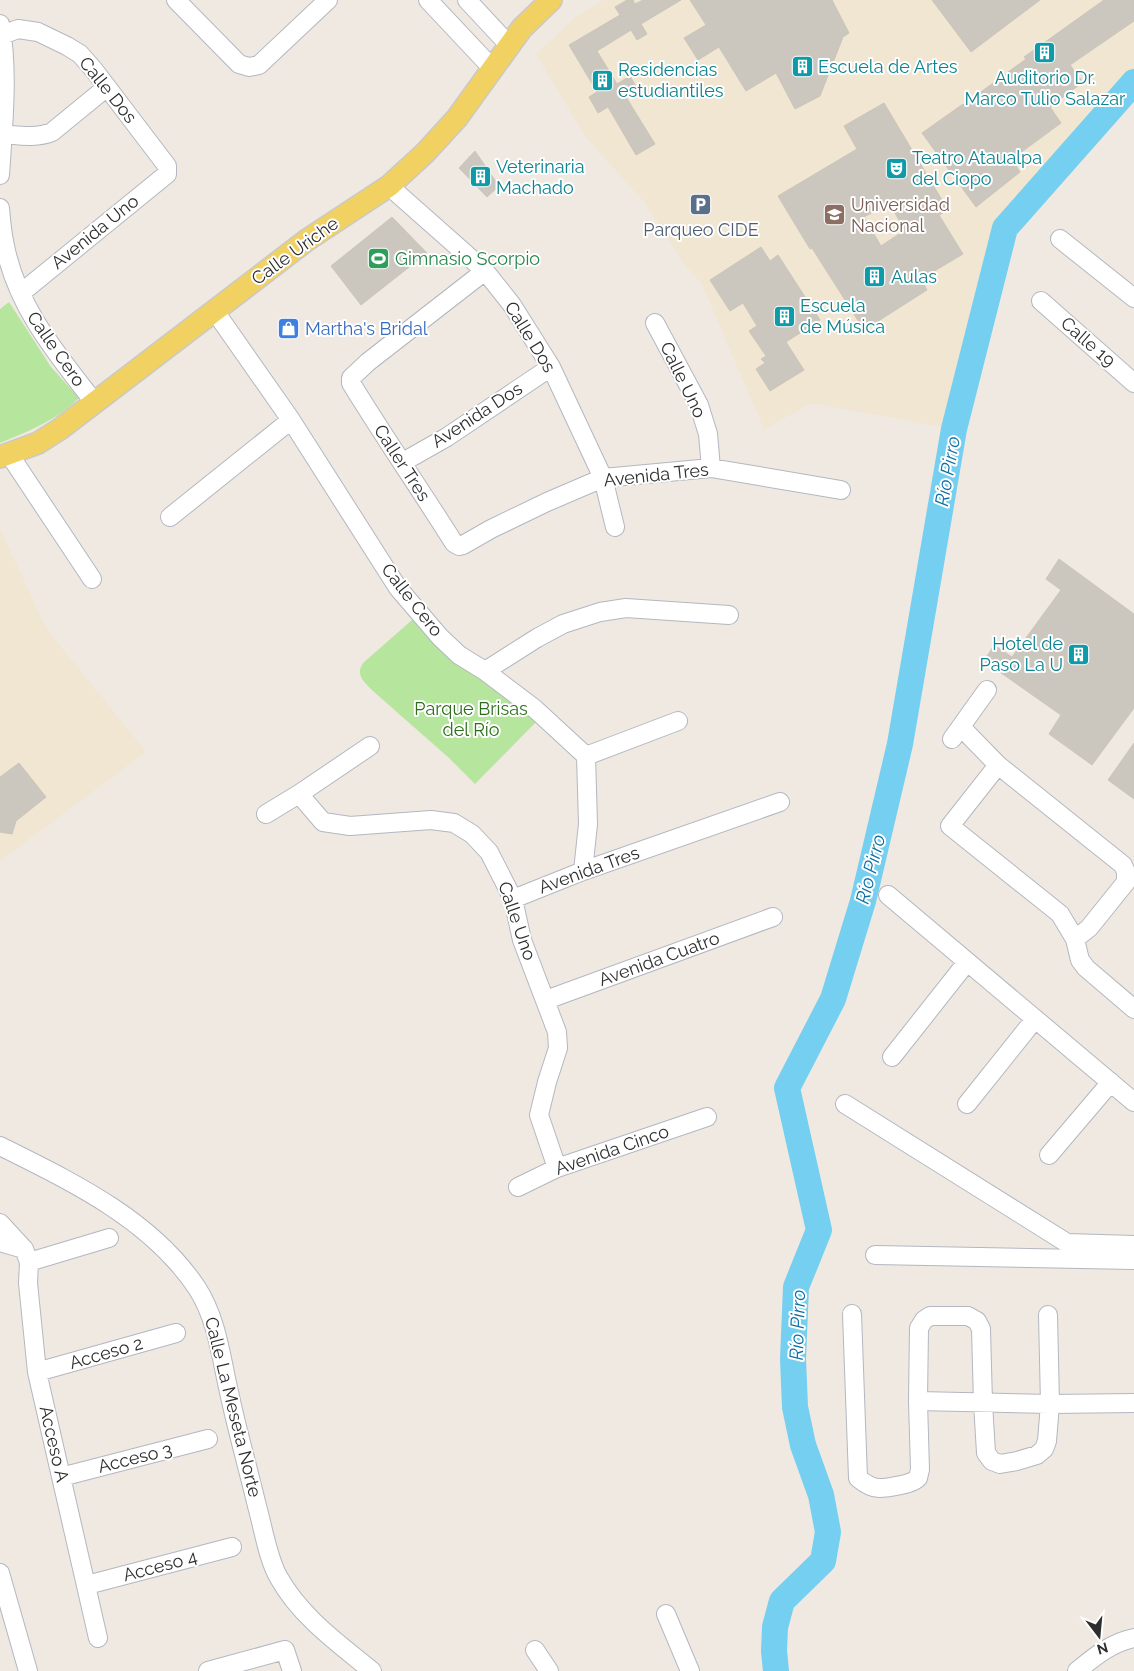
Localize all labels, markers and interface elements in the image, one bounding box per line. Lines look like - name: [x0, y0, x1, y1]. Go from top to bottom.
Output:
- building icon: Auditorio Dr. Marco Tulio Salazar: [1033, 41, 1057, 65]
- street label: Calle Dos: [75, 52, 142, 127]
- building icon: Escuela de Artes: [790, 55, 814, 79]
- place label: Escuela de Artes: [818, 56, 958, 77]
- place label: Residencias estudiantiles: [618, 59, 724, 101]
- place label: Auditorio Dr. Marco Tulio Salazar: [965, 67, 1126, 109]
- building icon: Residencias estudiantiles: [590, 68, 614, 92]
- place label: Teatro Ataualpa del Ciopo: [912, 147, 1042, 189]
- place label: Veterinaria Machado: [496, 156, 585, 198]
- theatre icon: Teatro Ataualpa del Ciopo: [884, 156, 908, 180]
- building icon: Veterinaria Machado: [468, 165, 492, 189]
- street label: Avenida Uno: [47, 190, 143, 273]
- parking icon: Parqueo CIDE: [689, 193, 713, 217]
- place label: Universidad Nacional: [851, 194, 950, 236]
- school or university icon: Universidad Nacional: [823, 203, 847, 227]
- street label: Calle Uriche: [247, 212, 342, 289]
- place label: Parqueo CIDE: [643, 219, 759, 240]
- sports icon: Gimnasio Scorpio: [367, 247, 391, 271]
- place label: Gimnasio Scorpio: [395, 248, 540, 269]
- building icon: Aulas: [863, 265, 887, 289]
- place label: Aulas: [891, 266, 937, 287]
- place label: Escuela de Música: [800, 295, 885, 337]
- street label: Calle Dos: [500, 298, 561, 376]
- building icon: Escuela de Música: [772, 304, 796, 328]
- street label: Calle Cero: [23, 307, 90, 391]
- street label: Calle 19: [1057, 312, 1120, 371]
- shop icon: Martha's Bridal: [277, 317, 301, 341]
- place label: Martha's Bridal: [305, 318, 428, 339]
- street label: Calle Uno: [656, 338, 711, 421]
- street label: Avenida Dos: [428, 377, 526, 452]
- street label: Caller Tres: [370, 420, 435, 505]
- water label: Río Pirro: [930, 434, 964, 508]
- street label: Avenida Tres: [602, 459, 710, 490]
- street label: Calle Cero: [377, 559, 448, 641]
- place label: Hotel de Paso La U: [980, 633, 1063, 675]
- building icon: Hotel de Paso La U: [1067, 642, 1091, 666]
- park label: Parque Brisas del Río: [414, 698, 528, 740]
- water label: Río Pirro: [851, 832, 889, 906]
- street label: Avenida Tres: [536, 842, 642, 897]
- street label: Calle Uno: [494, 879, 541, 963]
- street label: Avenida Cuatro: [596, 927, 722, 990]
- street label: Avenida Cinco: [552, 1120, 672, 1179]
- water label: Río Pirro: [785, 1289, 809, 1361]
- street label: Calle La Meseta Norte: [201, 1315, 266, 1500]
- street label: Acceso 2: [67, 1332, 145, 1373]
- street label: Acceso A: [36, 1404, 73, 1484]
- street label: Acceso 3: [96, 1438, 174, 1477]
- street label: Acceso 4: [121, 1546, 199, 1585]
- north arrow: [1074, 1611, 1124, 1661]
- text: N: [1095, 1639, 1110, 1658]

